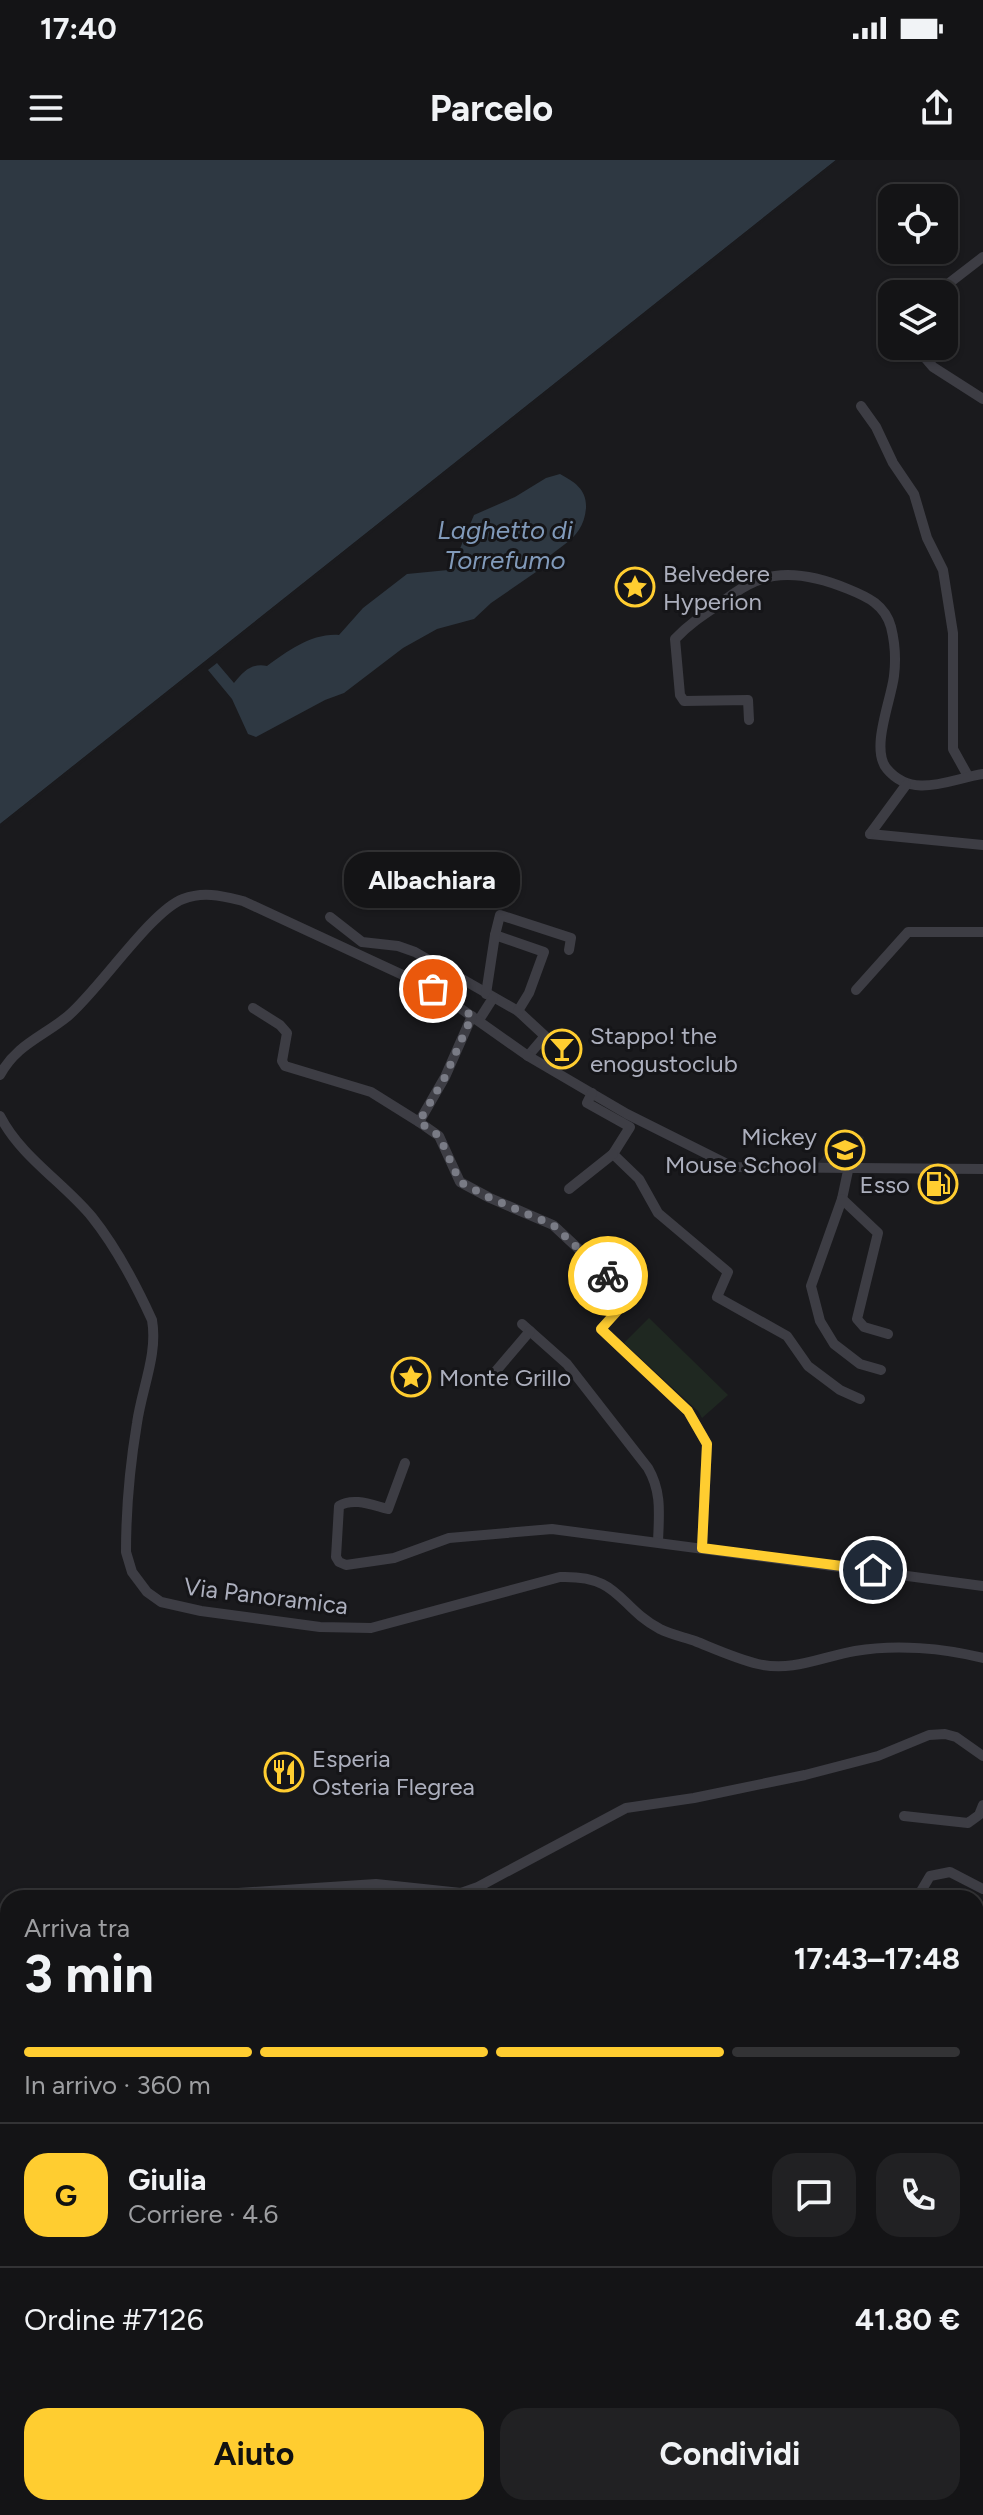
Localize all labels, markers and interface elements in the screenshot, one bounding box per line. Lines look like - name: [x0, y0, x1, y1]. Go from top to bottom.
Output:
- text: 17:40: [40, 10, 117, 47]
- icon: menu: [24, 86, 68, 130]
- icon: share: [915, 86, 959, 130]
- text: Parcelo: [430, 87, 553, 130]
- map controls: [878, 184, 958, 360]
- button: locate: [878, 184, 958, 264]
- button: layers: [878, 280, 958, 360]
- water label: Laghetto di Torrefumo: [437, 514, 574, 576]
- place label: Belvedere Hyperion: [663, 559, 770, 616]
- place icon: Belvedere Hyperion: [614, 566, 656, 608]
- callout: Albachiara: [345, 853, 521, 909]
- text: Albachiara: [368, 864, 496, 896]
- pin: [399, 955, 467, 1023]
- icon: bag: [411, 967, 455, 1011]
- place label: Stappo! the enogustoclub: [590, 1021, 738, 1078]
- bar icon: Stappo! the enogustoclub: [541, 1028, 583, 1070]
- place label: Mickey Mouse School: [665, 1122, 817, 1179]
- school or university icon: Mickey Mouse School: [824, 1129, 866, 1171]
- fuel station icon: Esso: [917, 1163, 959, 1205]
- place label: Esso: [860, 1170, 910, 1199]
- courier: [568, 1236, 648, 1316]
- icon: bike: [586, 1254, 630, 1298]
- place icon: Monte Grillo: [390, 1356, 432, 1398]
- place label: Monte Grillo: [439, 1363, 571, 1392]
- pin: [839, 1536, 907, 1604]
- icon: home: [851, 1548, 895, 1592]
- street label: Via Panoramica: [182, 1572, 350, 1620]
- place label: Esperia Osteria Flegrea: [312, 1744, 475, 1801]
- restaurant icon: Esperia Osteria Flegrea: [263, 1751, 305, 1793]
- text: Arriva tra: [24, 1912, 130, 1944]
- text: 17:43–17:48: [794, 1940, 960, 1977]
- text: 3 min: [24, 1943, 154, 2005]
- text: In arrivo · 360 m: [24, 2069, 211, 2101]
- button: chat: [772, 2153, 856, 2237]
- button: phone: [876, 2153, 960, 2237]
- text: Giulia: [128, 2161, 206, 2198]
- text: G: [55, 2177, 77, 2214]
- text: Corriere · 4.6: [128, 2198, 278, 2230]
- text: Ordine #7126: [24, 2301, 204, 2338]
- text: 41.80 €: [855, 2301, 960, 2338]
- button: Aiuto: [24, 2408, 484, 2500]
- button: Condividi: [500, 2408, 960, 2500]

